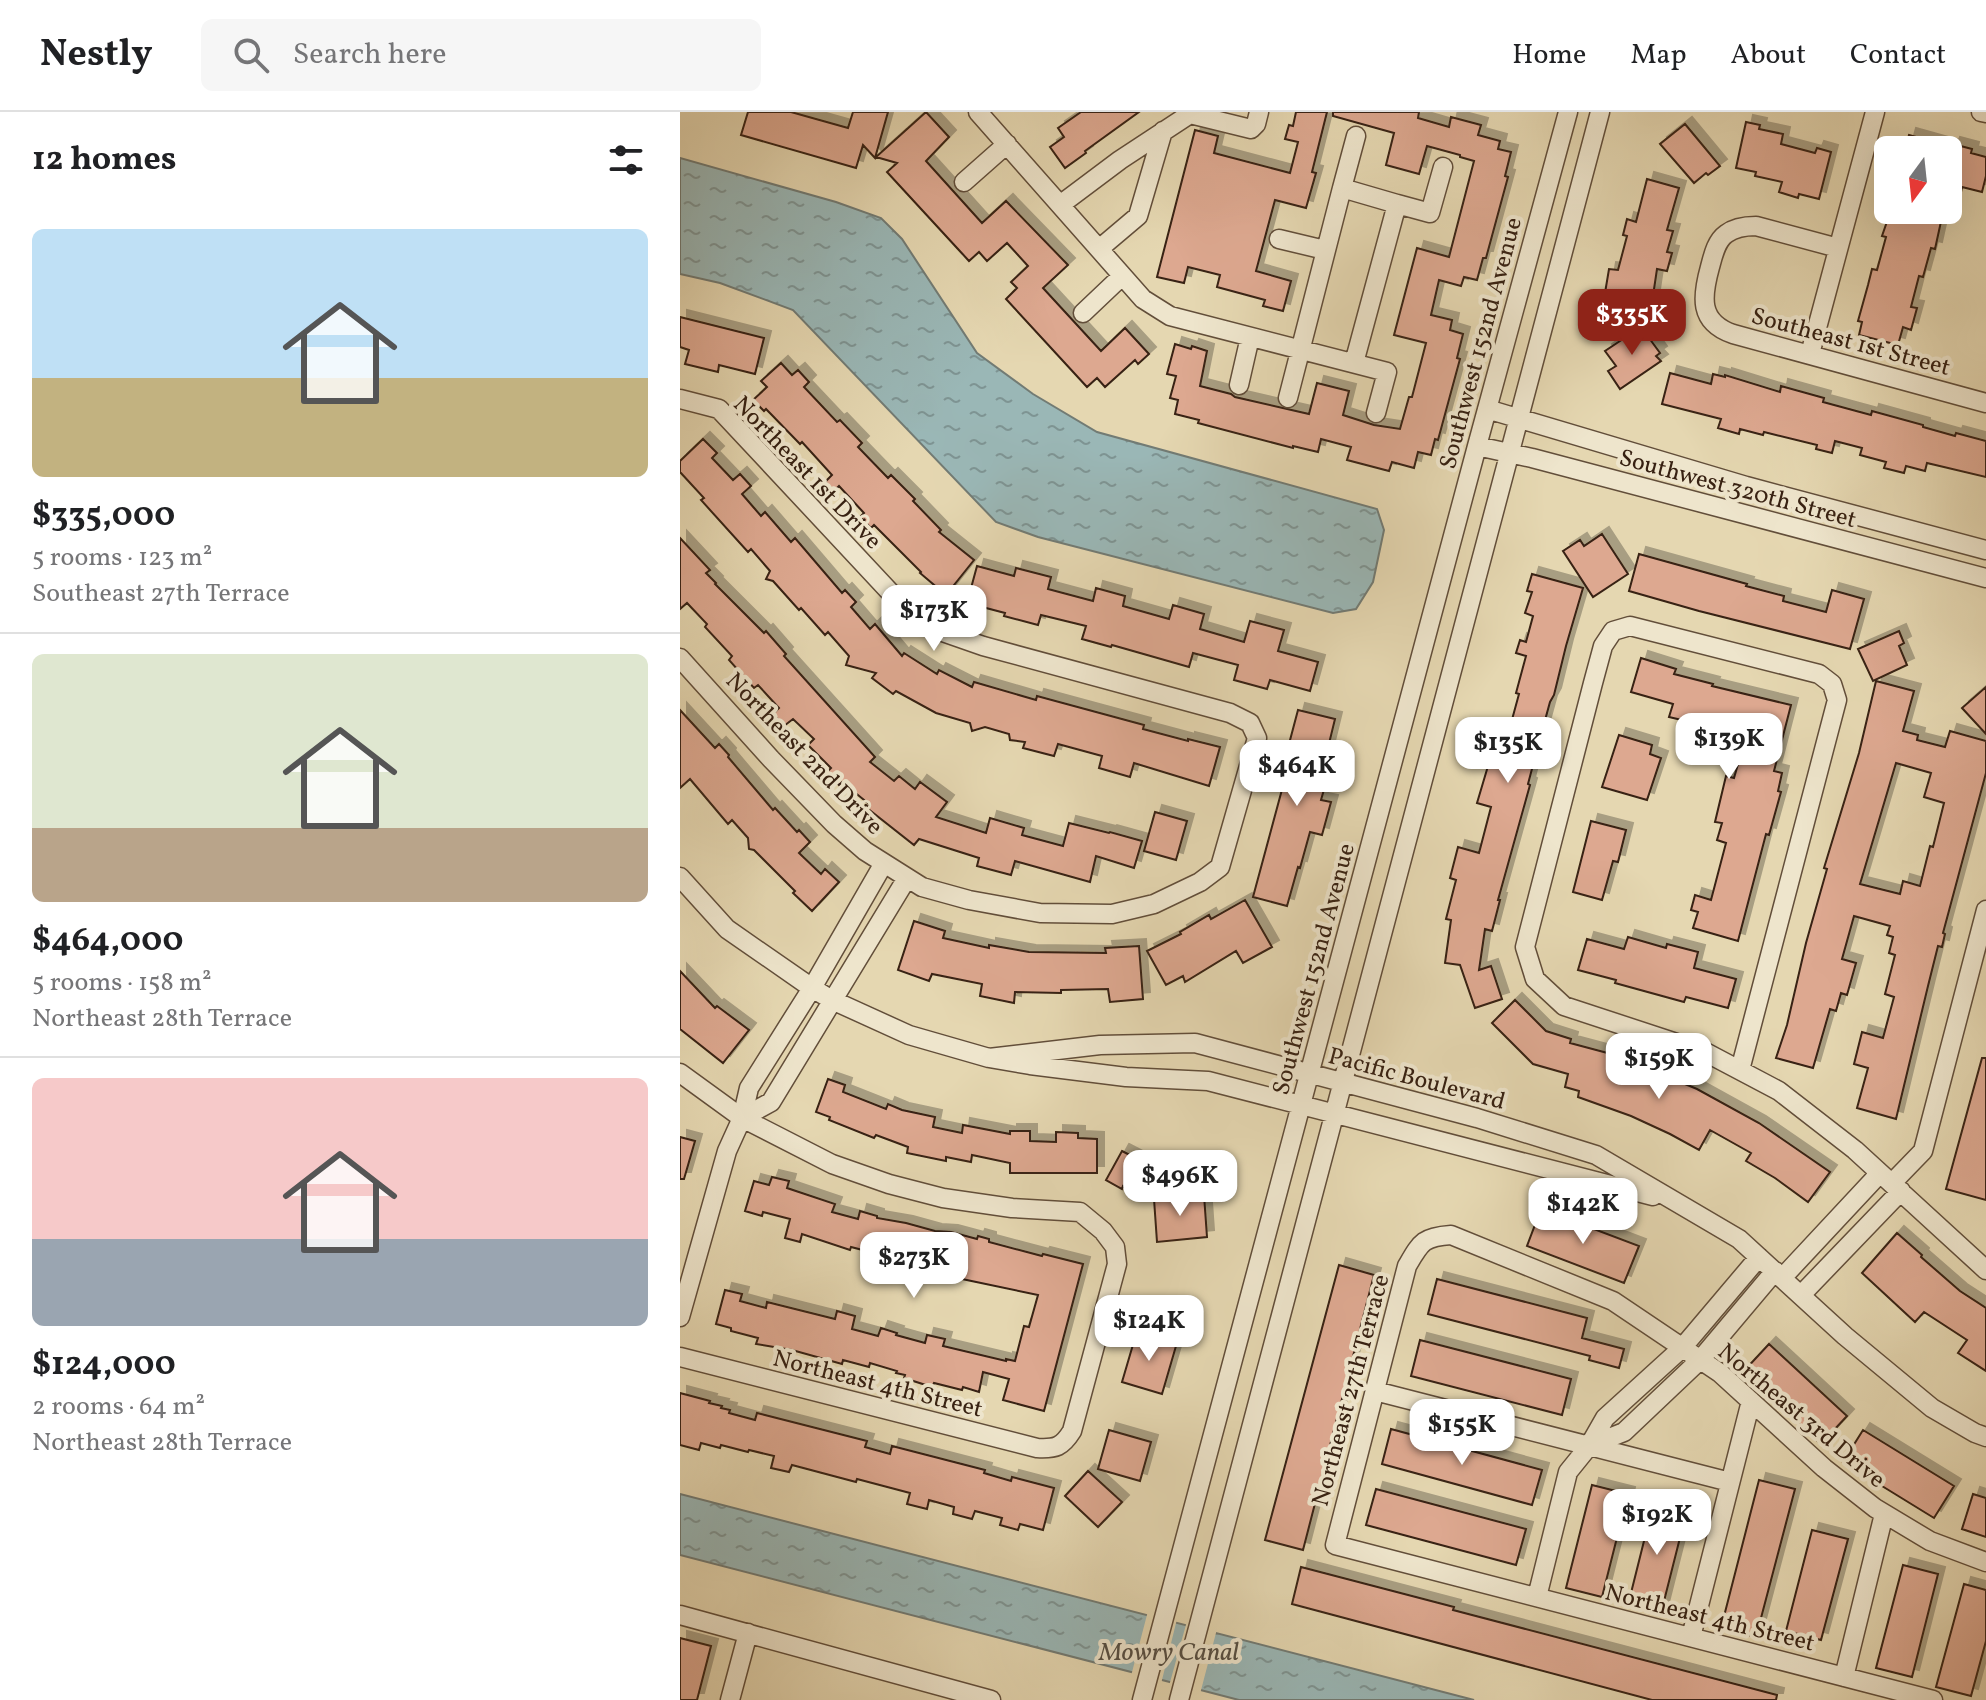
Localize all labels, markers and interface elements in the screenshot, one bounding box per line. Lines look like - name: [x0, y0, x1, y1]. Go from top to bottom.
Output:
- search box: [201, 19, 761, 91]
- text: Nestly: [40, 29, 153, 82]
- icon: search: [229, 33, 273, 77]
- text: Search here: [293, 34, 446, 76]
- text: Home: [1512, 36, 1586, 75]
- text: Map: [1630, 36, 1686, 75]
- text: About: [1730, 36, 1806, 75]
- text: Contact: [1850, 36, 1946, 75]
- north arrow: [1874, 136, 1962, 224]
- map controls: [1874, 136, 1962, 224]
- text: 12 homes: [32, 137, 176, 184]
- icon: filters: [604, 138, 648, 182]
- street label: Southwest 152nd Avenue: [1432, 214, 1532, 473]
- icon: home: [268, 281, 412, 425]
- pin: $335K: [1576, 289, 1688, 357]
- text: $335K: [1596, 297, 1668, 333]
- street label: Southeast 1st Street: [1747, 300, 1954, 386]
- street label: Northeast 1st Drive: [724, 389, 889, 558]
- street label: Southwest 320th Street: [1615, 442, 1860, 538]
- text: $335,000: [32, 493, 175, 540]
- text: 5 rooms · 123 m²: [32, 540, 212, 576]
- text: Southeast 27th Terrace: [32, 576, 290, 612]
- pin: $173K: [878, 585, 990, 653]
- text: $173K: [899, 593, 969, 629]
- street label: Northeast 2nd Drive: [717, 665, 890, 843]
- icon: home: [268, 706, 412, 850]
- pin: $139K: [1673, 713, 1785, 781]
- pin: $135K: [1452, 717, 1564, 785]
- text: $139K: [1694, 721, 1765, 757]
- text: $135K: [1473, 725, 1543, 761]
- pin: $464K: [1241, 740, 1353, 808]
- text: $464K: [1258, 748, 1336, 784]
- street label: Southwest 152nd Avenue: [1265, 840, 1365, 1099]
- text: $464,000: [32, 918, 184, 965]
- text: 5 rooms · 158 m²: [32, 965, 212, 1001]
- text: Northeast 28th Terrace: [32, 1001, 292, 1037]
- pin: $159K: [1603, 1033, 1715, 1101]
- street label: Pacific Boulevard: [1324, 1040, 1509, 1120]
- text: $159K: [1624, 1041, 1694, 1077]
- icon: home: [268, 1130, 412, 1274]
- pin: $496K: [1124, 1150, 1236, 1218]
- text: $496K: [1141, 1158, 1219, 1194]
- pin: $142K: [1527, 1178, 1639, 1246]
- text: $142K: [1546, 1186, 1620, 1222]
- pin: $273K: [858, 1232, 970, 1300]
- text: $273K: [878, 1240, 950, 1276]
- street label: Northeast 27th Terrace: [1305, 1271, 1399, 1510]
- pin: $124K: [1093, 1295, 1205, 1363]
- text: $124K: [1113, 1303, 1185, 1339]
- street label: Northeast 3rd Drive: [1710, 1336, 1892, 1497]
- text: $124,000: [32, 1342, 176, 1389]
- street label: Northeast 4th Street: [769, 1342, 986, 1427]
- text: 2 rooms · 64 m²: [32, 1389, 205, 1425]
- pin: $155K: [1406, 1399, 1518, 1467]
- text: $155K: [1428, 1407, 1496, 1443]
- text: Northeast 28th Terrace: [32, 1425, 292, 1461]
- pin: $192K: [1601, 1489, 1713, 1557]
- text: $192K: [1621, 1497, 1693, 1533]
- street label: Northeast 4th Street: [1601, 1576, 1818, 1661]
- water label: Mowry Canal: [1098, 1635, 1239, 1671]

